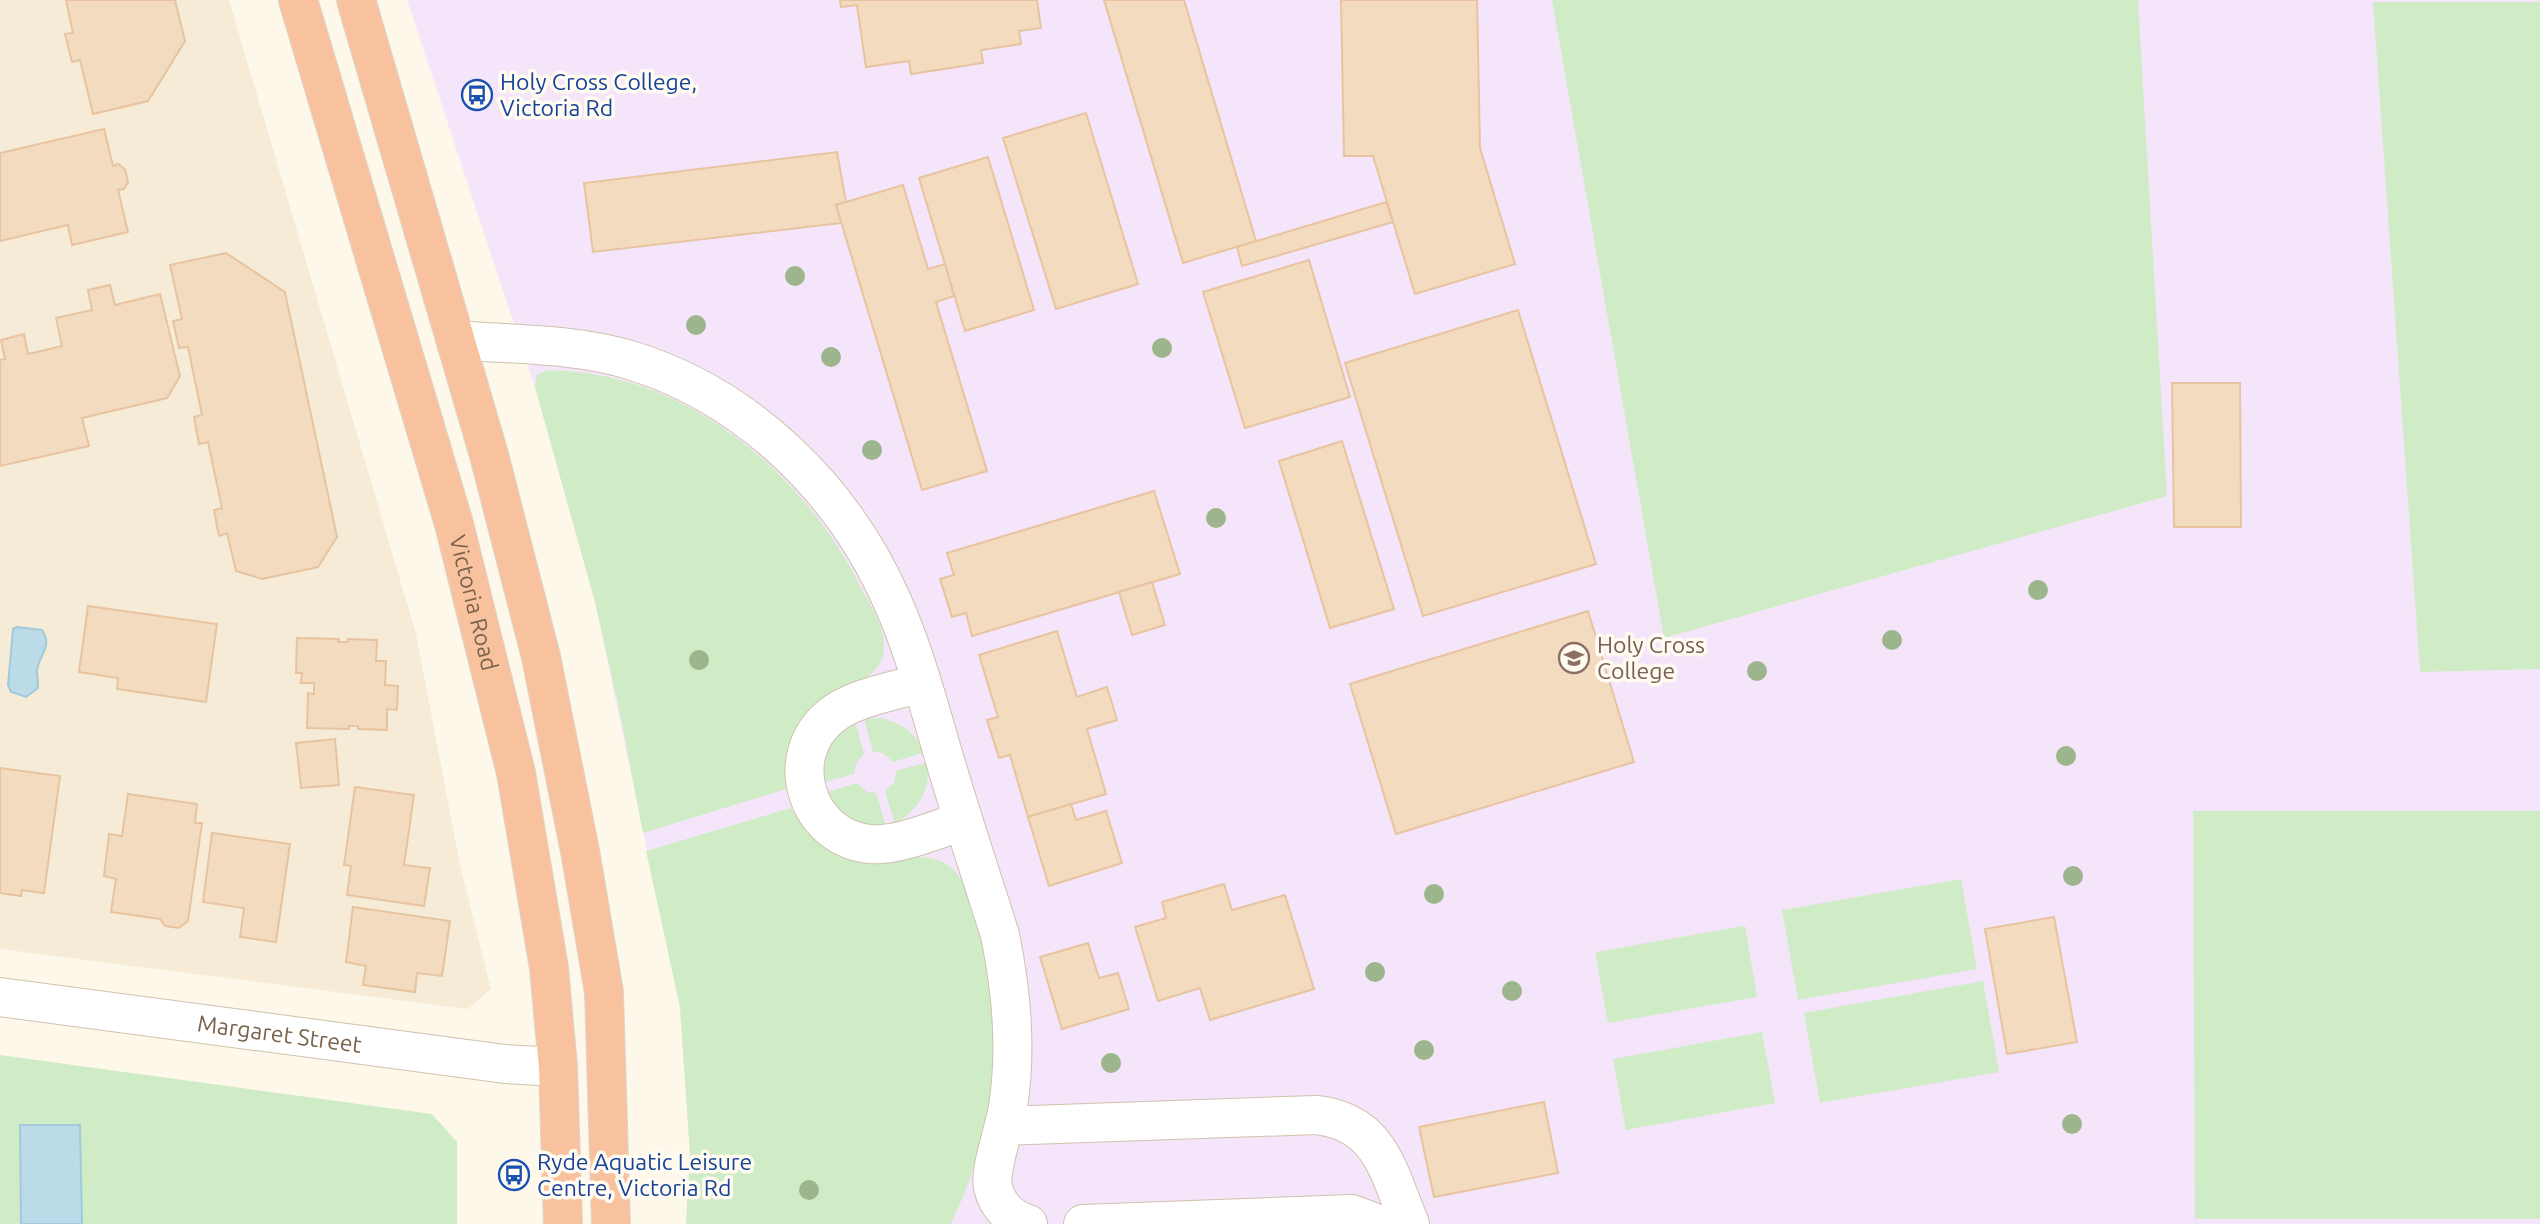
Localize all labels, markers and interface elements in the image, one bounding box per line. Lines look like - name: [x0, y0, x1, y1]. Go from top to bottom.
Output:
- place label: Holy Cross College, Victoria Rd: [500, 69, 697, 120]
- bus stop icon: Holy Cross College, Victoria Rd: [460, 78, 494, 112]
- street label: Victoria Road: [445, 532, 503, 673]
- place label: Holy Cross College: [1597, 632, 1705, 683]
- school or university icon: Holy Cross College: [1557, 641, 1591, 675]
- street label: Margaret Street: [196, 1010, 363, 1057]
- place label: Ryde Aquatic Leisure Centre, Victoria Rd: [537, 1149, 752, 1200]
- bus stop icon: Ryde Aquatic Leisure Centre, Victoria Rd: [497, 1158, 531, 1192]

